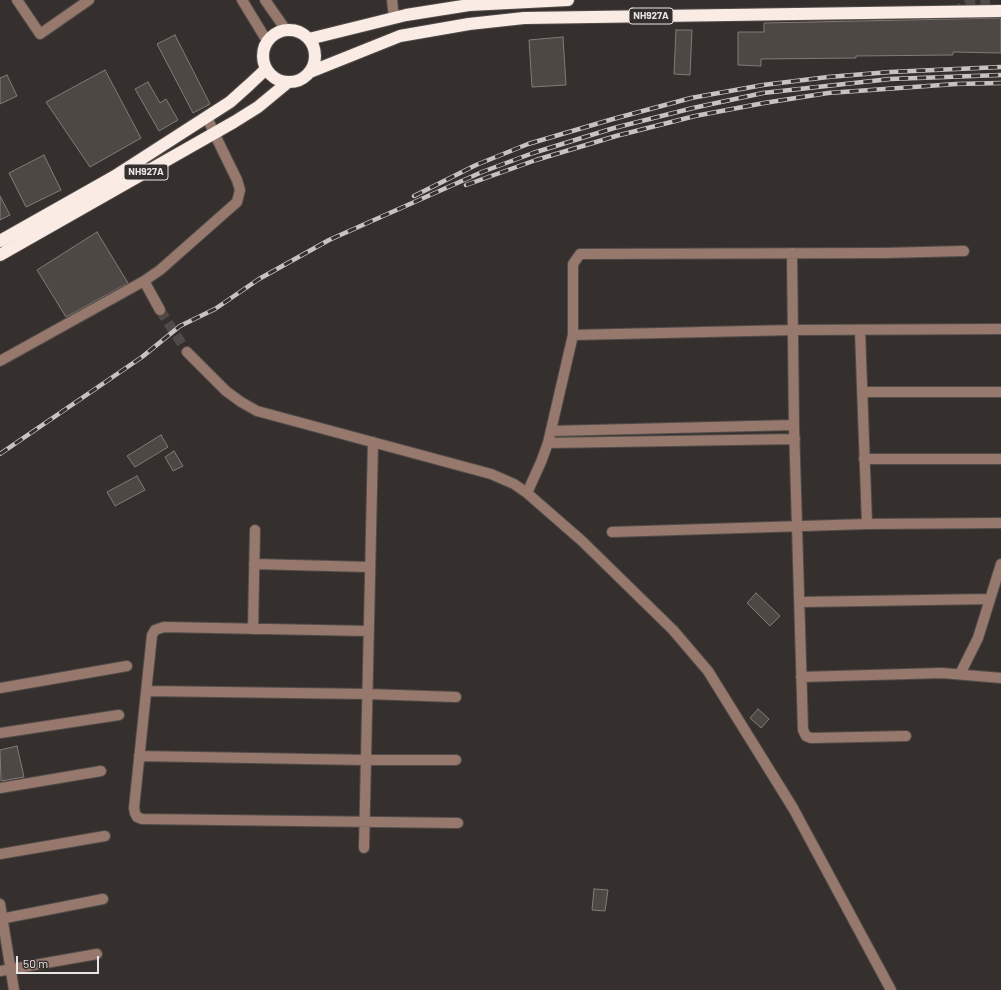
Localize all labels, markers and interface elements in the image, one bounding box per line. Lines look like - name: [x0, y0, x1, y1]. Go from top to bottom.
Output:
- road number: NH927A: [629, 8, 673, 24]
- road number: NH927A: [124, 164, 168, 180]
- scale bar: [18, 948, 101, 974]
- text: 50 m: [23, 956, 48, 970]

